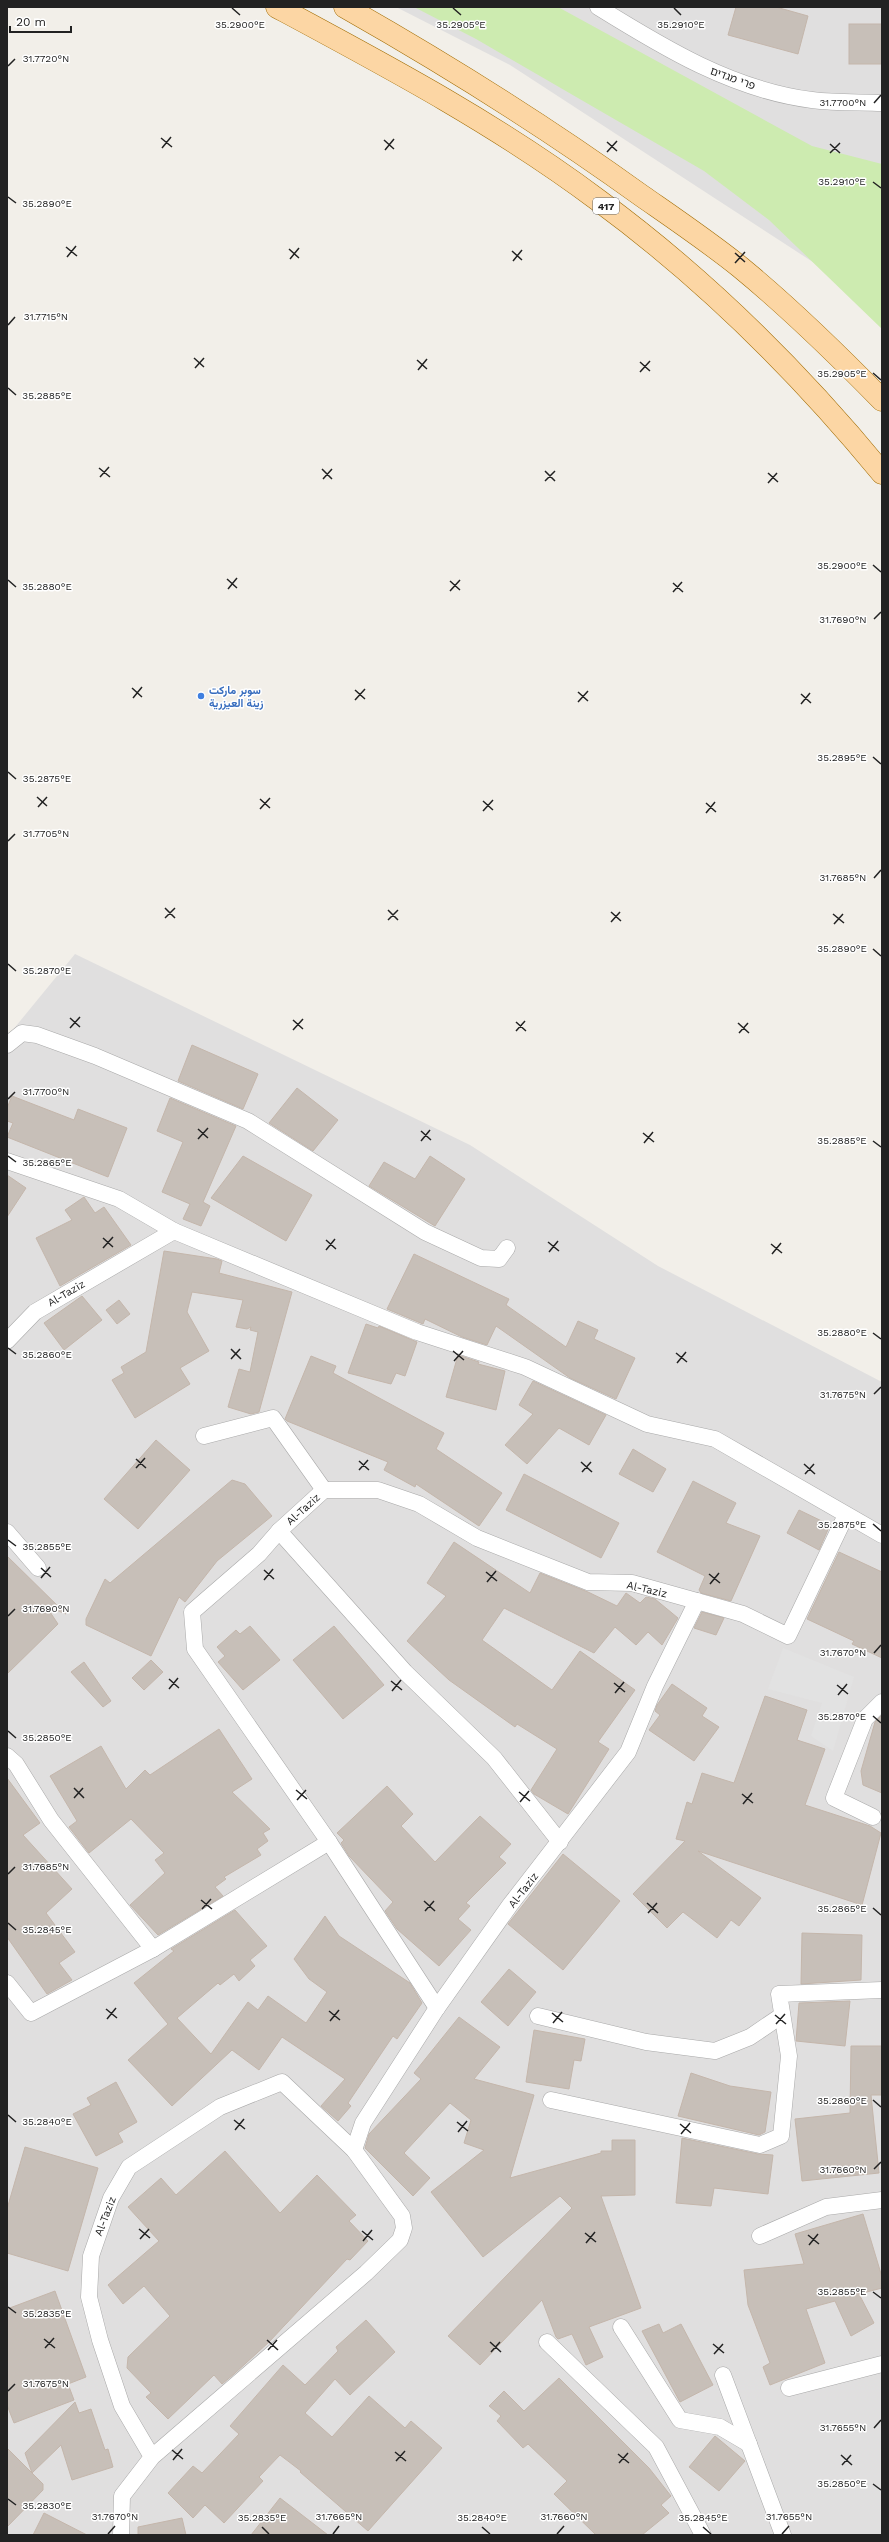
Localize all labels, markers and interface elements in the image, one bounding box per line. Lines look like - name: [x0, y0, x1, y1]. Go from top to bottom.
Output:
- scale bar: [10, 8, 71, 34]
- text: 20 m: [16, 15, 46, 29]
- text: 35.2900°E: [215, 19, 265, 30]
- text: 35.2905°E: [436, 19, 486, 30]
- text: 35.2910°E: [657, 19, 705, 30]
- text: 31.7720°N: [23, 53, 69, 64]
- street label: פרי מגדים: [708, 64, 758, 93]
- text: 31.7700°N: [820, 97, 866, 108]
- text: 35.2910°E: [818, 176, 866, 187]
- text: 35.2890°E: [22, 198, 72, 209]
- road number: 417: [593, 198, 619, 214]
- text: 31.7715°N: [24, 311, 68, 322]
- text: 35.2905°E: [817, 368, 867, 379]
- text: 35.2885°E: [22, 390, 72, 401]
- text: 35.2900°E: [817, 560, 867, 571]
- text: 35.2880°E: [22, 581, 72, 592]
- text: 31.7690°N: [819, 614, 867, 625]
- place label: سوبر ماركت زينة العيزرية: [209, 684, 264, 710]
- marker: سوبر ماركت زينة العيزرية: [196, 691, 206, 701]
- text: 35.2895°E: [817, 752, 867, 763]
- text: 35.2875°E: [23, 773, 71, 784]
- text: 31.7705°N: [23, 828, 69, 839]
- text: 31.7685°N: [820, 872, 866, 883]
- text: 35.2890°E: [817, 943, 867, 954]
- text: 35.2870°E: [23, 965, 71, 976]
- text: 31.7700°N: [23, 1086, 69, 1097]
- text: 35.2885°E: [817, 1135, 867, 1146]
- text: 35.2865°E: [22, 1157, 72, 1168]
- street label: Al-Taziz: [45, 1277, 87, 1309]
- text: 35.2880°E: [817, 1327, 867, 1338]
- text: 35.2860°E: [22, 1349, 72, 1360]
- text: 31.7675°N: [820, 1389, 866, 1400]
- street label: Al-Taziz: [284, 1491, 323, 1528]
- text: 35.2875°E: [818, 1519, 866, 1530]
- text: 35.2855°E: [23, 1541, 71, 1552]
- street label: Al-Taziz: [625, 1579, 669, 1600]
- text: 31.7690°N: [22, 1603, 70, 1614]
- text: 31.7670°N: [820, 1647, 866, 1658]
- text: 35.2870°E: [818, 1711, 866, 1722]
- text: 35.2850°E: [22, 1732, 72, 1743]
- text: 31.7685°N: [23, 1861, 69, 1872]
- street label: Al-Taziz: [506, 1870, 541, 1911]
- text: 35.2865°E: [817, 1903, 867, 1914]
- text: 35.2845°E: [22, 1924, 72, 1935]
- text: 35.2860°E: [817, 2095, 867, 2106]
- text: 35.2840°E: [22, 2116, 72, 2127]
- text: 31.7660°N: [819, 2164, 867, 2175]
- street label: Al-Taziz: [92, 2195, 119, 2238]
- text: 35.2855°E: [818, 2286, 866, 2297]
- text: 35.2835°E: [23, 2308, 71, 2319]
- text: 31.7675°N: [23, 2378, 69, 2389]
- text: 31.7655°N: [820, 2422, 866, 2433]
- text: 35.2850°E: [817, 2478, 867, 2489]
- text: 35.2830°E: [22, 2500, 72, 2511]
- text: 31.7670°N: [92, 2511, 138, 2522]
- text: 31.7665°N: [316, 2511, 362, 2522]
- text: 31.7660°N: [540, 2511, 588, 2522]
- text: 31.7655°N: [766, 2511, 812, 2522]
- text: 35.2835°E: [238, 2512, 286, 2523]
- text: 35.2840°E: [457, 2512, 507, 2523]
- text: 35.2845°E: [678, 2512, 728, 2523]

